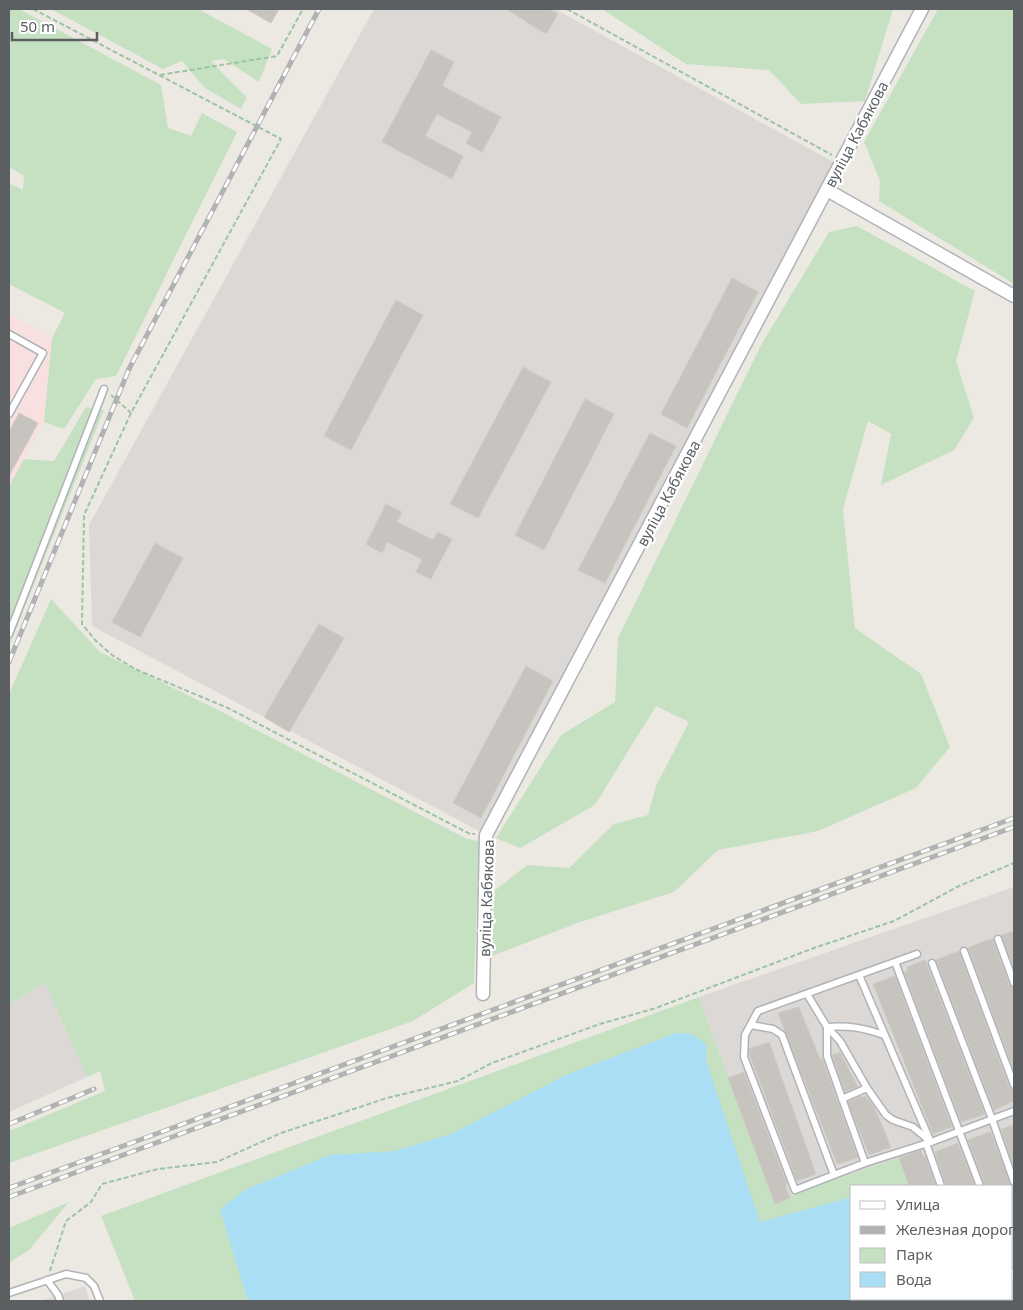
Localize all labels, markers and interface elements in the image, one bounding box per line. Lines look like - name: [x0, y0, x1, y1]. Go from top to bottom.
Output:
- scale bar: [12, 10, 98, 42]
- text: 50 m: [20, 16, 55, 36]
- street label: вуліца Кабякова: [820, 77, 892, 191]
- street label: вуліца Кабякова: [632, 436, 704, 550]
- street label: вуліца Кабякова: [474, 839, 498, 957]
- legend: [850, 1185, 1013, 1300]
- text: Улица: [896, 1194, 940, 1214]
- text: Железная дорога: [896, 1219, 1023, 1239]
- text: Парк: [896, 1244, 932, 1264]
- text: Вода: [896, 1269, 932, 1289]

